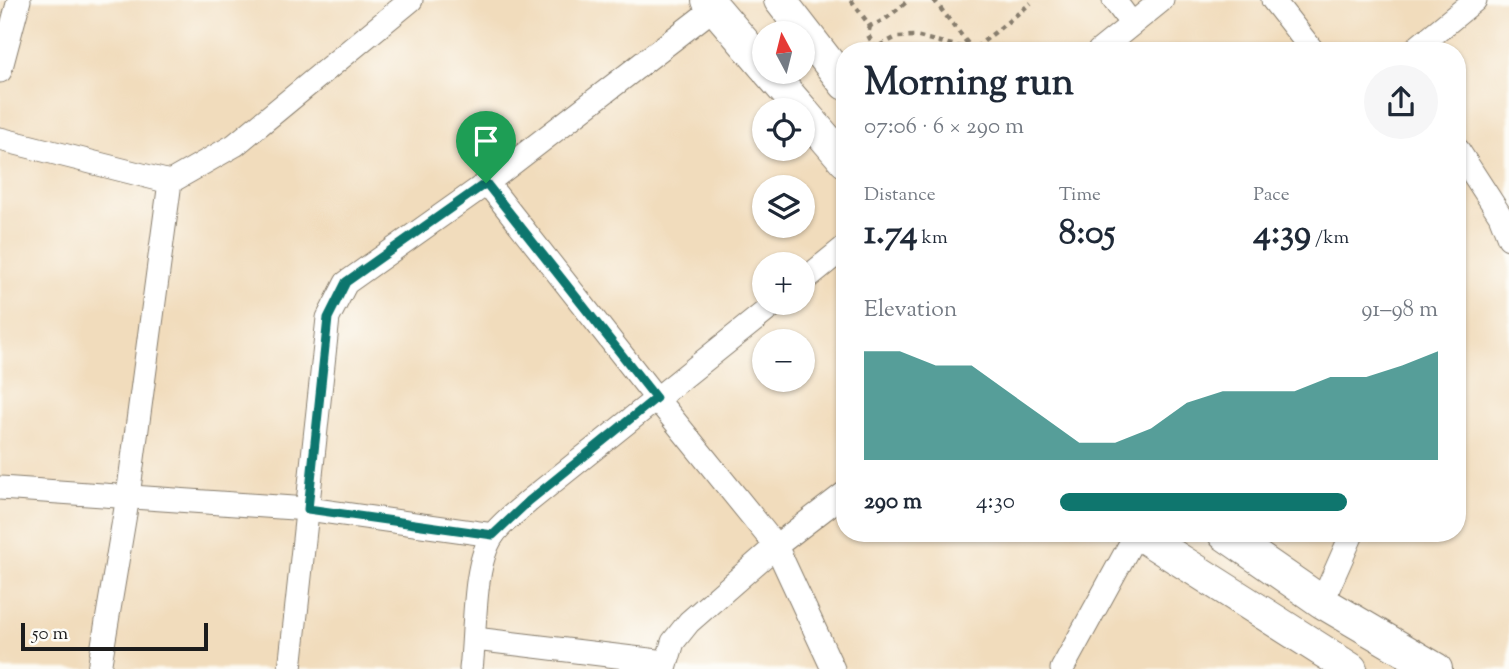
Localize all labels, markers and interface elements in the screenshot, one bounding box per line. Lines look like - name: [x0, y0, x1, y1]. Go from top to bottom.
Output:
- north arrow: [752, 21, 816, 84]
- map controls: [752, 21, 815, 392]
- text: Morning run: [864, 58, 1074, 112]
- button: share: [1364, 65, 1438, 139]
- button: locate: [752, 98, 815, 161]
- pin: [456, 111, 516, 183]
- text: 07:06 · 6 × 290 m: [864, 111, 1024, 144]
- icon: arrive: [467, 122, 505, 160]
- button: layers: [752, 175, 815, 238]
- text: Distance: [864, 182, 936, 209]
- text: Time: [1059, 182, 1101, 209]
- text: Pace: [1253, 182, 1290, 209]
- text: 1.74: [864, 209, 918, 260]
- text: 8:05: [1059, 209, 1115, 260]
- text: 4:39: [1253, 209, 1311, 260]
- text: km: [918, 225, 948, 252]
- text: /km: [1311, 225, 1349, 252]
- button: +: [752, 252, 815, 315]
- text: Elevation: [864, 294, 957, 327]
- text: 91–98 m: [1361, 294, 1438, 327]
- button: −: [752, 329, 815, 392]
- text: 290 m: [864, 486, 922, 519]
- text: 4:30: [976, 486, 1015, 519]
- scale bar: [21, 620, 208, 652]
- text: 50 m: [32, 621, 68, 648]

